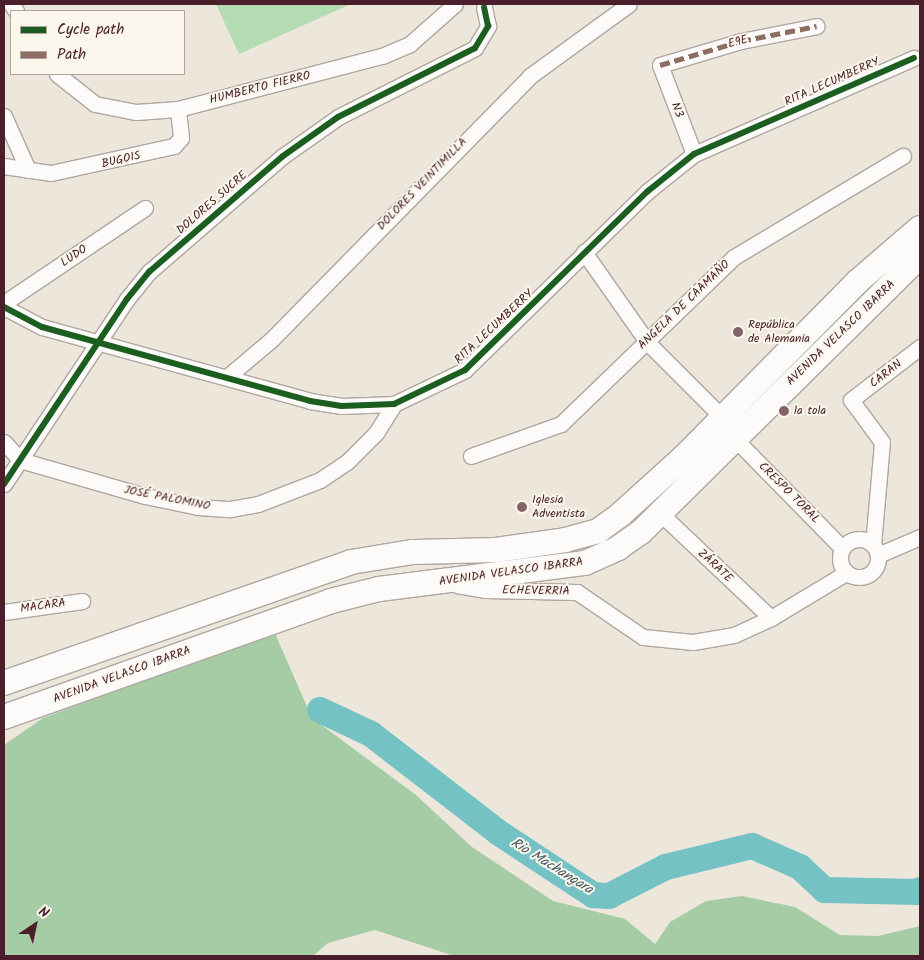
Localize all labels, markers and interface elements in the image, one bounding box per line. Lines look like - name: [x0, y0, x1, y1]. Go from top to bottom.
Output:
- legend: [10, 10, 185, 75]
- text: Cycle path: [57, 18, 124, 42]
- street label: E9E: [727, 33, 749, 51]
- text: Path: [57, 43, 86, 67]
- street label: RITA LECUMBERRY: [782, 55, 882, 109]
- street label: HUMBERTO FIERRO: [208, 69, 312, 107]
- street label: N3: [668, 100, 686, 120]
- street label: DOLORES VEINTIMILLA: [374, 135, 470, 233]
- street label: BUGOIS: [100, 149, 142, 171]
- street label: DOLORES SUCRE: [174, 168, 250, 238]
- street label: LUDO: [58, 242, 90, 270]
- street label: ANGELA DE CAAMAÑO: [635, 257, 733, 353]
- street label: AVENIDA VELASCO IBARRA: [784, 277, 898, 389]
- street label: RITA LECUMBERRY: [452, 287, 536, 367]
- place label: República de Alemania: [748, 318, 810, 346]
- marker: República de Alemania: [732, 326, 744, 338]
- street label: CARAN: [867, 357, 905, 391]
- place label: la tola: [794, 404, 826, 418]
- marker: la tola: [778, 405, 790, 417]
- street label: CRESPO TORAL: [755, 459, 823, 527]
- street label: JOSÉ PALOMINO: [123, 483, 211, 513]
- place label: Iglesia Adventista: [532, 493, 585, 521]
- marker: Iglesia Adventista: [516, 501, 528, 513]
- street label: ZÁRATE: [695, 546, 735, 586]
- street label: AVENIDA VELASCO IBARRA: [438, 555, 584, 589]
- street label: ECHEVERRIA: [502, 583, 570, 599]
- street label: MACARA: [19, 596, 67, 616]
- street label: AVENIDA VELASCO IBARRA: [51, 643, 193, 707]
- water label: Rio Machangara: [508, 834, 596, 898]
- north arrow: [10, 900, 60, 950]
- text: N: [34, 901, 53, 924]

